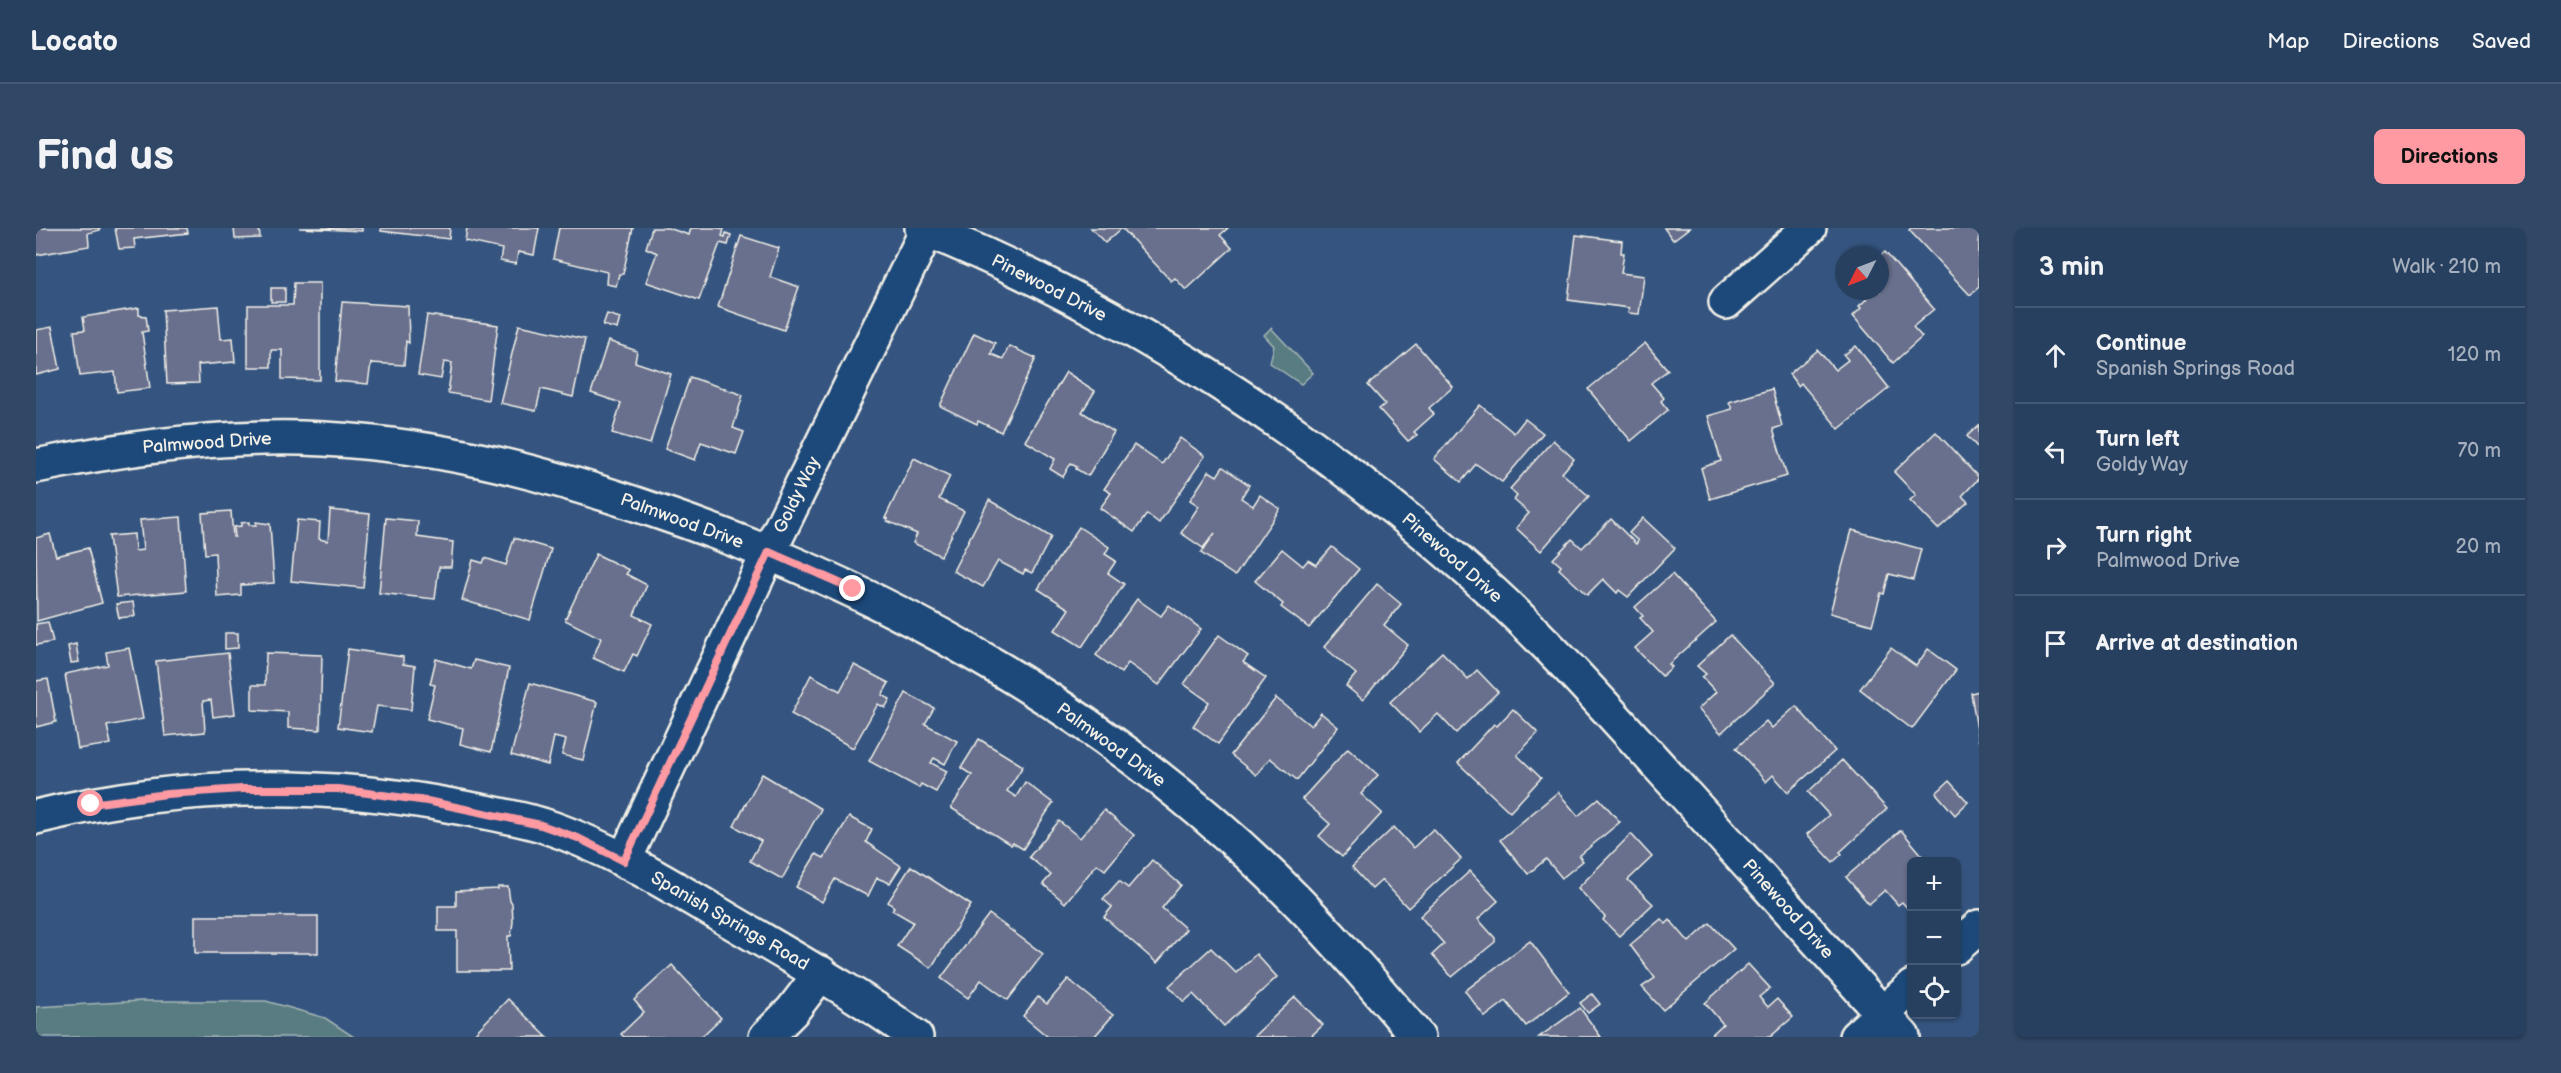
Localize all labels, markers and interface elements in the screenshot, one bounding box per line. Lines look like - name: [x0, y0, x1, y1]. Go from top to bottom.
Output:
- text: Locato: [30, 25, 118, 58]
- text: Map: [2267, 29, 2310, 54]
- text: Directions: [2343, 29, 2439, 54]
- text: Saved: [2472, 29, 2531, 54]
- button: Directions: [2374, 129, 2525, 184]
- text: Find us: [36, 131, 174, 182]
- north arrow: [1835, 246, 1889, 300]
- street label: Pinewood Drive: [988, 250, 1110, 326]
- text: 3 min: [2039, 252, 2104, 283]
- text: Walk · 210 m: [2392, 255, 2501, 279]
- text: Continue: [2096, 330, 2186, 357]
- icon: ahead: [2039, 339, 2072, 372]
- text: 120 m: [2448, 343, 2501, 367]
- text: Spanish Springs Road: [2096, 357, 2295, 381]
- text: Turn left: [2096, 426, 2180, 453]
- street label: Palmwood Drive: [142, 428, 273, 458]
- icon: left: [2039, 435, 2072, 468]
- text: 70 m: [2457, 439, 2501, 463]
- street label: Goldy Way: [769, 452, 825, 537]
- text: Goldy Way: [2096, 453, 2188, 477]
- street label: Palmwood Drive: [618, 489, 747, 553]
- street label: Pinewood Drive: [1397, 509, 1507, 608]
- text: Turn right: [2096, 522, 2192, 549]
- icon: right: [2039, 531, 2072, 564]
- text: 20 m: [2456, 535, 2501, 559]
- text: Palmwood Drive: [2096, 549, 2240, 573]
- route end: [839, 575, 865, 601]
- icon: arrive: [2039, 627, 2072, 660]
- text: Arrive at destination: [2096, 630, 2298, 657]
- street label: Palmwood Drive: [1052, 698, 1170, 792]
- route start: [77, 790, 103, 816]
- street label: Pinewood Drive: [1738, 855, 1838, 963]
- map controls: [1907, 857, 1961, 1019]
- button: +: [1907, 857, 1961, 911]
- street label: Spanish Springs Road: [647, 867, 813, 975]
- button: −: [1907, 911, 1961, 965]
- button: locate: [1907, 965, 1961, 1019]

